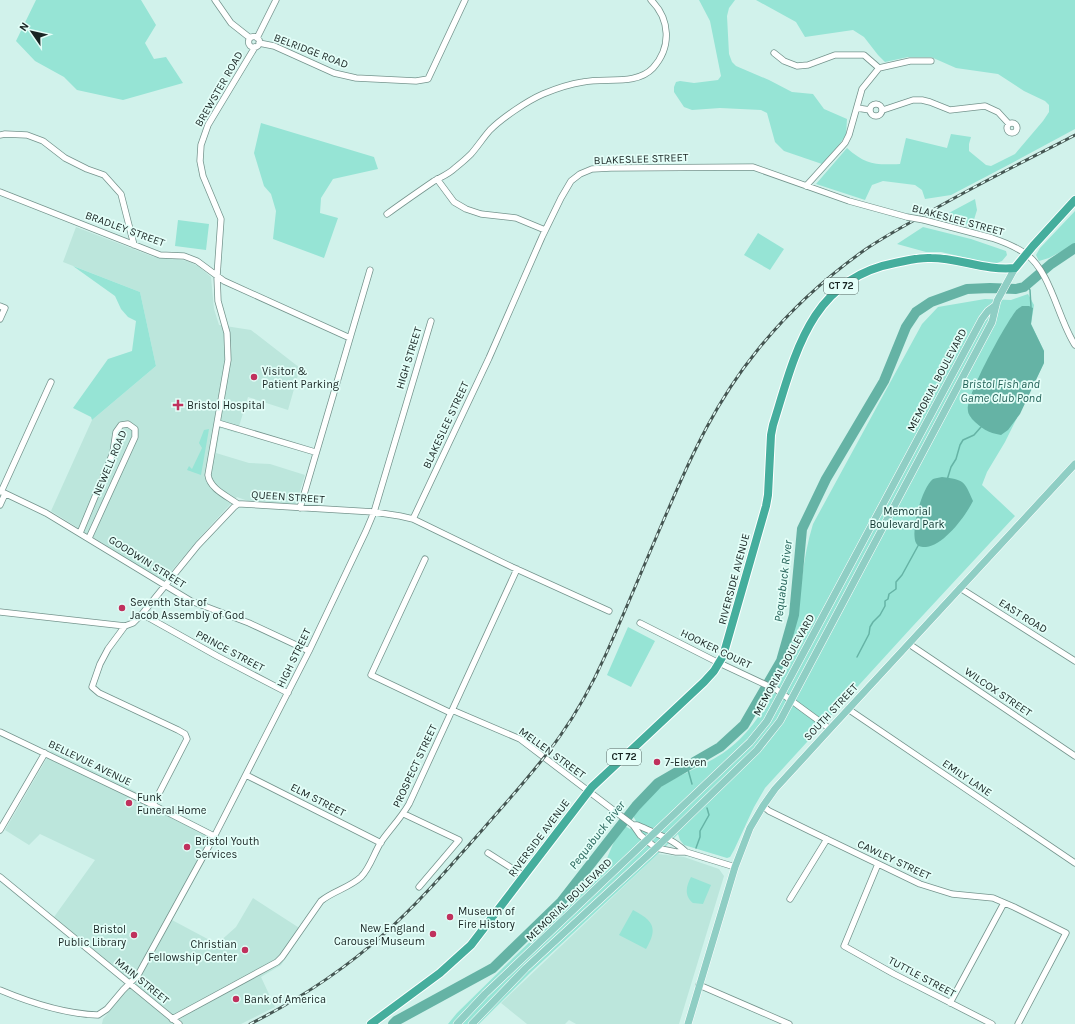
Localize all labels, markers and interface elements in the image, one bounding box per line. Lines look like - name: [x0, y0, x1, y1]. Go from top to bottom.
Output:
- north arrow: [12, 12, 52, 52]
- text: N: [17, 20, 32, 34]
- street label: BELRIDGE ROAD: [272, 31, 350, 71]
- street label: BREWSTER ROAD: [192, 49, 246, 129]
- street label: BLAKESLEE STREET: [593, 151, 689, 167]
- street label: BLAKESLEE STREET: [911, 201, 1006, 239]
- street label: BRADLEY STREET: [83, 209, 167, 250]
- road number: CT 72: [824, 278, 858, 294]
- street label: HIGH STREET: [393, 325, 425, 391]
- street label: MEMORIAL BOULEVARD: [904, 326, 970, 434]
- place label: Visitor & Patient Parking: [262, 365, 340, 391]
- marker: Visitor & Patient Parking: [249, 372, 259, 382]
- water label: Bristol Fish and Game Club Pond: [960, 377, 1042, 405]
- street label: BLAKESLEE STREET: [420, 379, 472, 471]
- marker: Bristol Hospital: [172, 399, 184, 411]
- place label: Bristol Hospital: [187, 399, 265, 412]
- street label: NEWELL ROAD: [90, 428, 130, 498]
- street label: QUEEN STREET: [251, 488, 326, 506]
- park label: Memorial Boulevard Park: [869, 505, 945, 531]
- street label: RIVERSIDE AVENUE: [716, 532, 752, 626]
- street label: GOODWIN STREET: [106, 533, 188, 591]
- water label: Pequabuck River: [771, 538, 795, 623]
- place label: Seventh Star of Jacob Assembly of God: [130, 596, 244, 622]
- street label: EAST ROAD: [996, 596, 1050, 636]
- marker: Seventh Star of Jacob Assembly of God: [117, 603, 127, 613]
- street label: MEMORIAL BOULEVARD: [751, 612, 817, 718]
- street label: HIGH STREET: [274, 626, 314, 690]
- street label: HOOKER COURT: [679, 626, 754, 672]
- street label: PRINCE STREET: [194, 627, 267, 675]
- street label: WILCOX STREET: [962, 665, 1034, 720]
- street label: SOUTH STREET: [801, 680, 861, 743]
- street label: PROSPECT STREET: [390, 722, 440, 810]
- street label: MELLEN STREET: [516, 725, 588, 782]
- street label: BELLEVUE AVENUE: [46, 737, 134, 789]
- road number: CT 72: [607, 749, 641, 765]
- place label: 7-Eleven: [665, 756, 707, 769]
- marker: 7-Eleven: [652, 757, 662, 767]
- street label: EMILY LANE: [940, 757, 994, 799]
- street label: ELM STREET: [288, 781, 348, 820]
- place label: Funk Funeral Home: [137, 791, 207, 817]
- street label: RIVERSIDE AVENUE: [506, 797, 572, 879]
- marker: Funk Funeral Home: [124, 798, 134, 808]
- water label: Pequabuck River: [566, 798, 628, 872]
- place label: Bristol Youth Services: [195, 835, 259, 861]
- street label: CAWLEY STREET: [855, 837, 933, 883]
- marker: Bristol Youth Services: [182, 842, 192, 852]
- street label: MEMORIAL BOULEVARD: [523, 856, 615, 944]
- place label: Museum of Fire History: [458, 905, 515, 931]
- marker: Museum of Fire History: [445, 912, 455, 922]
- place label: New England Carousel Museum: [334, 922, 425, 948]
- place label: Bristol Public Library: [58, 923, 126, 949]
- marker: New England Carousel Museum: [428, 929, 438, 939]
- marker: Bristol Public Library: [129, 930, 139, 940]
- place label: Christian Fellowship Center: [148, 938, 237, 964]
- marker: Christian Fellowship Center: [240, 945, 250, 955]
- street label: TUTTLE STREET: [886, 954, 958, 1000]
- street label: MAIN STREET: [112, 955, 172, 1007]
- place label: Bank of America: [244, 993, 326, 1006]
- marker: Bank of America: [231, 994, 241, 1004]

